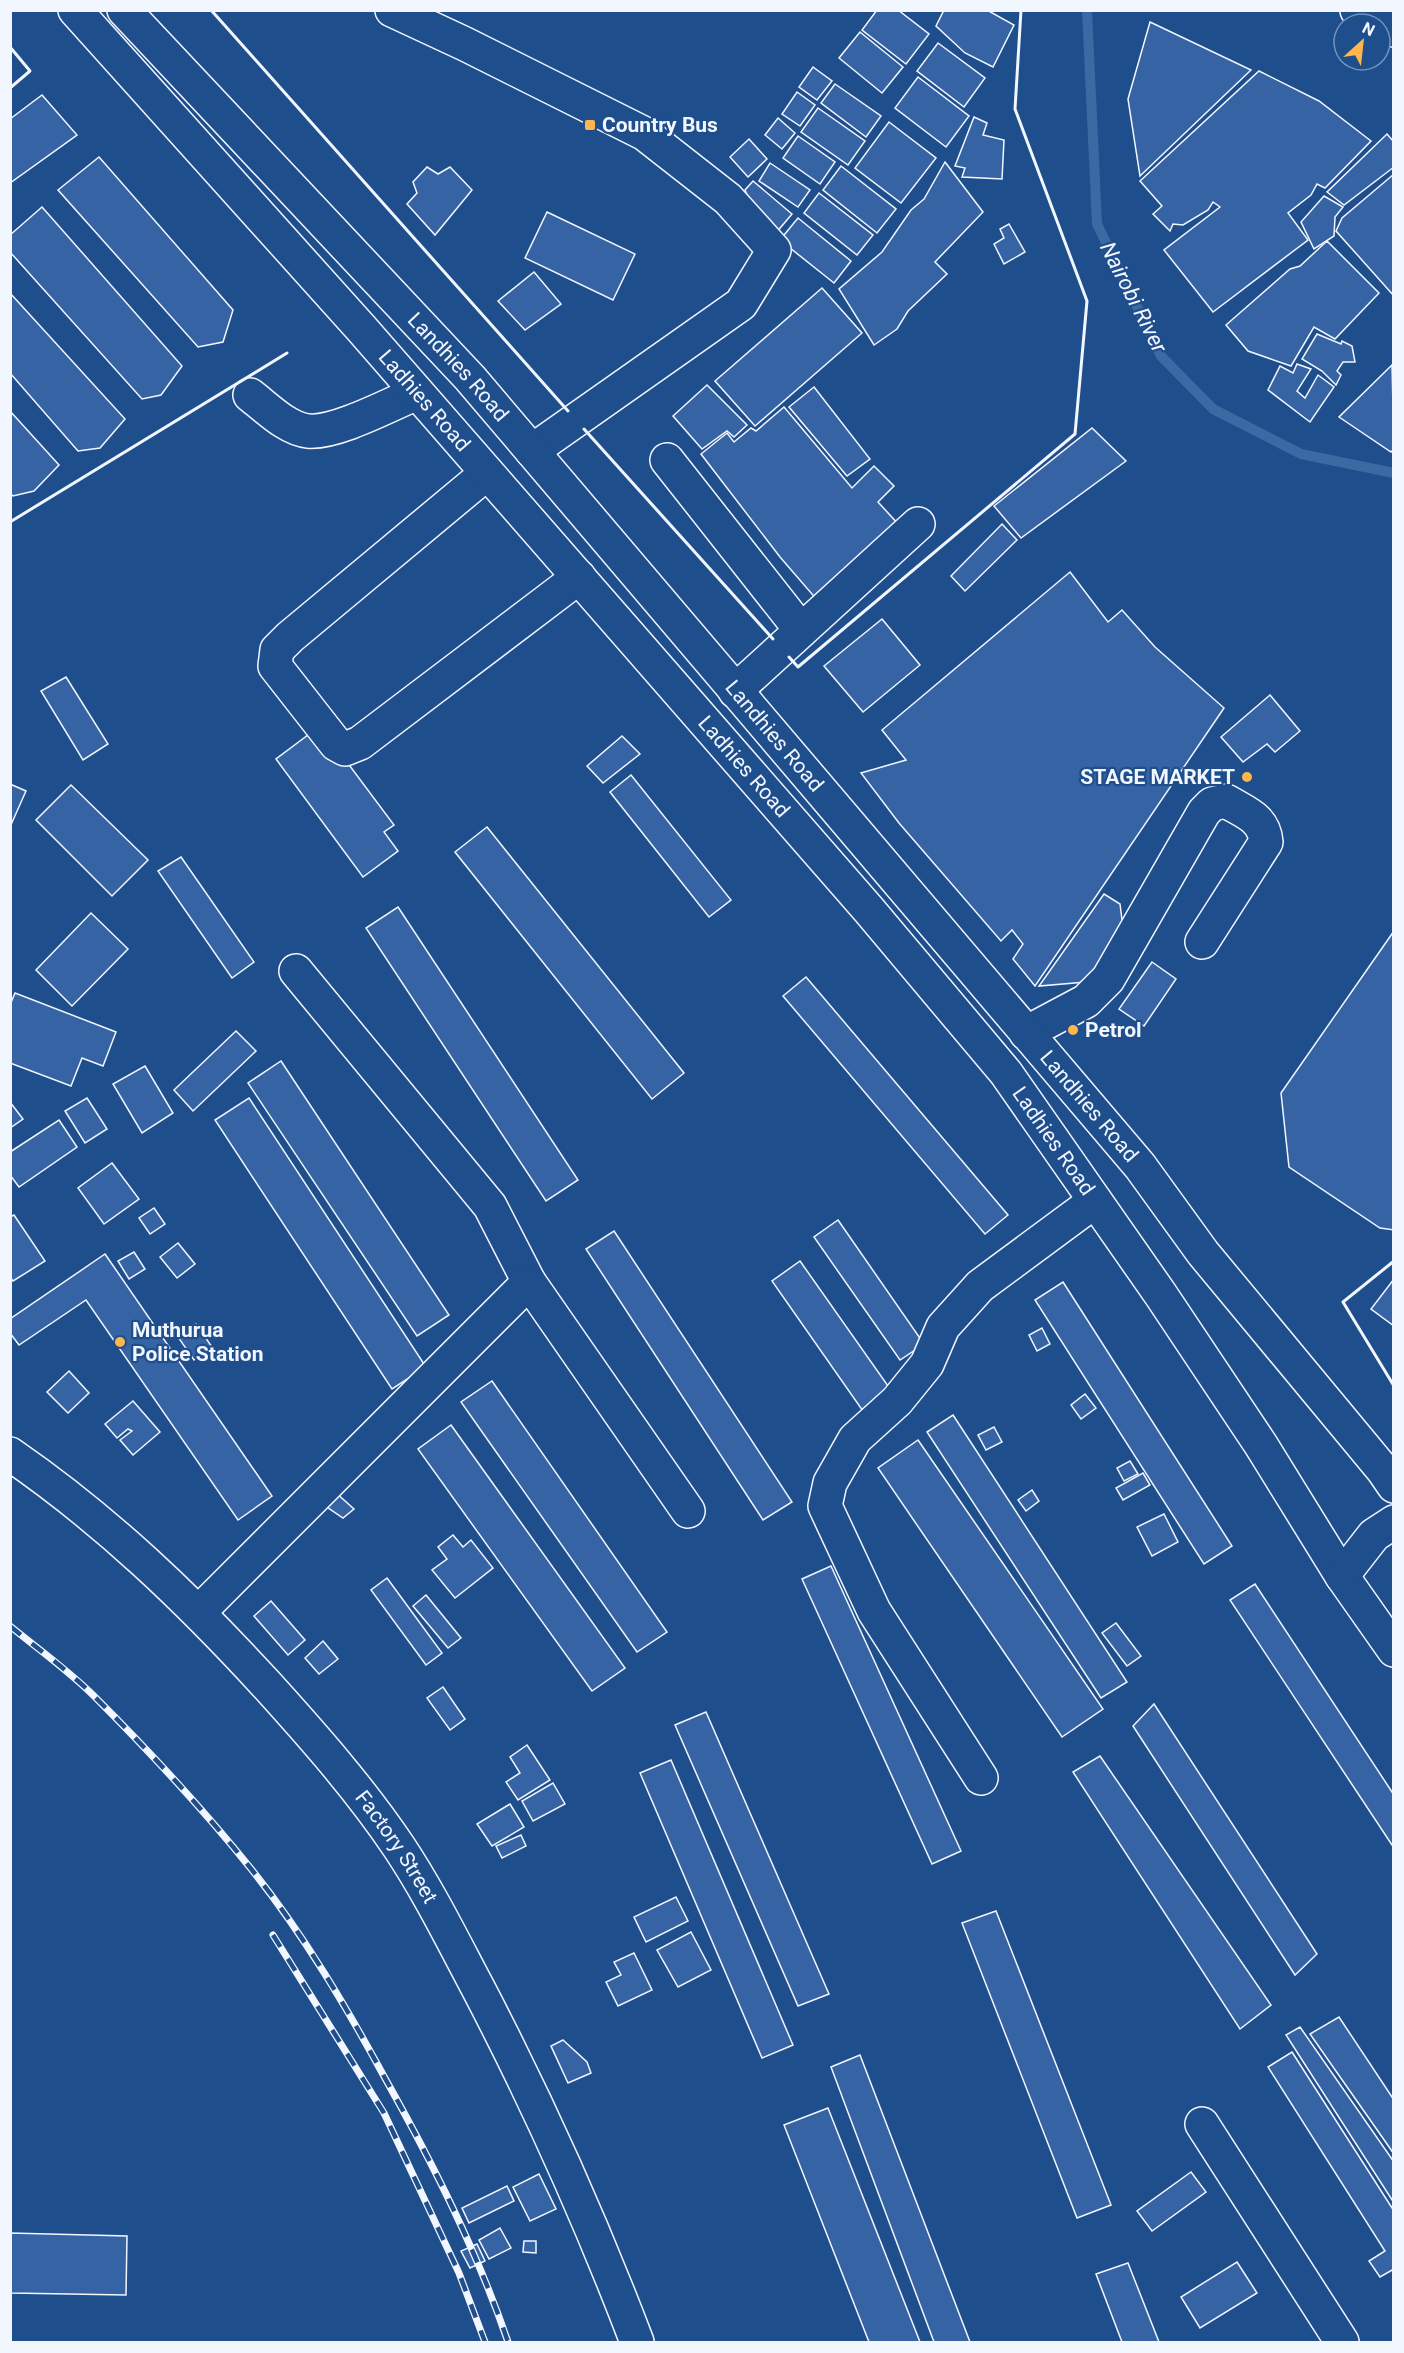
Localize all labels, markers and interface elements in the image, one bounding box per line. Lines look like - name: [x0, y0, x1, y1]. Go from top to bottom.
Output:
- north arrow: [1332, 12, 1392, 72]
- text: N: [1359, 18, 1378, 40]
- place label: Country Bus: [602, 113, 718, 137]
- marker: Country Bus: [583, 118, 597, 132]
- water label: Nairobi River: [1095, 238, 1172, 357]
- street label: Landhies Road: [403, 308, 514, 426]
- street label: Ladhies Road: [374, 345, 475, 456]
- street label: Landhies Road: [720, 676, 828, 796]
- street label: Ladhies Road: [693, 711, 795, 822]
- place label: STAGE MARKET: [1080, 765, 1235, 789]
- marker: STAGE MARKET: [1240, 770, 1254, 784]
- place label: Petrol: [1085, 1018, 1142, 1042]
- marker: Petrol: [1066, 1023, 1080, 1037]
- street label: Landhies Road: [1035, 1046, 1143, 1167]
- street label: Ladhies Road: [1007, 1082, 1100, 1200]
- place label: Muthurua Police Station: [132, 1318, 263, 1366]
- marker: Muthurua Police Station: [113, 1335, 127, 1349]
- street label: Factory Street: [350, 1786, 443, 1907]

